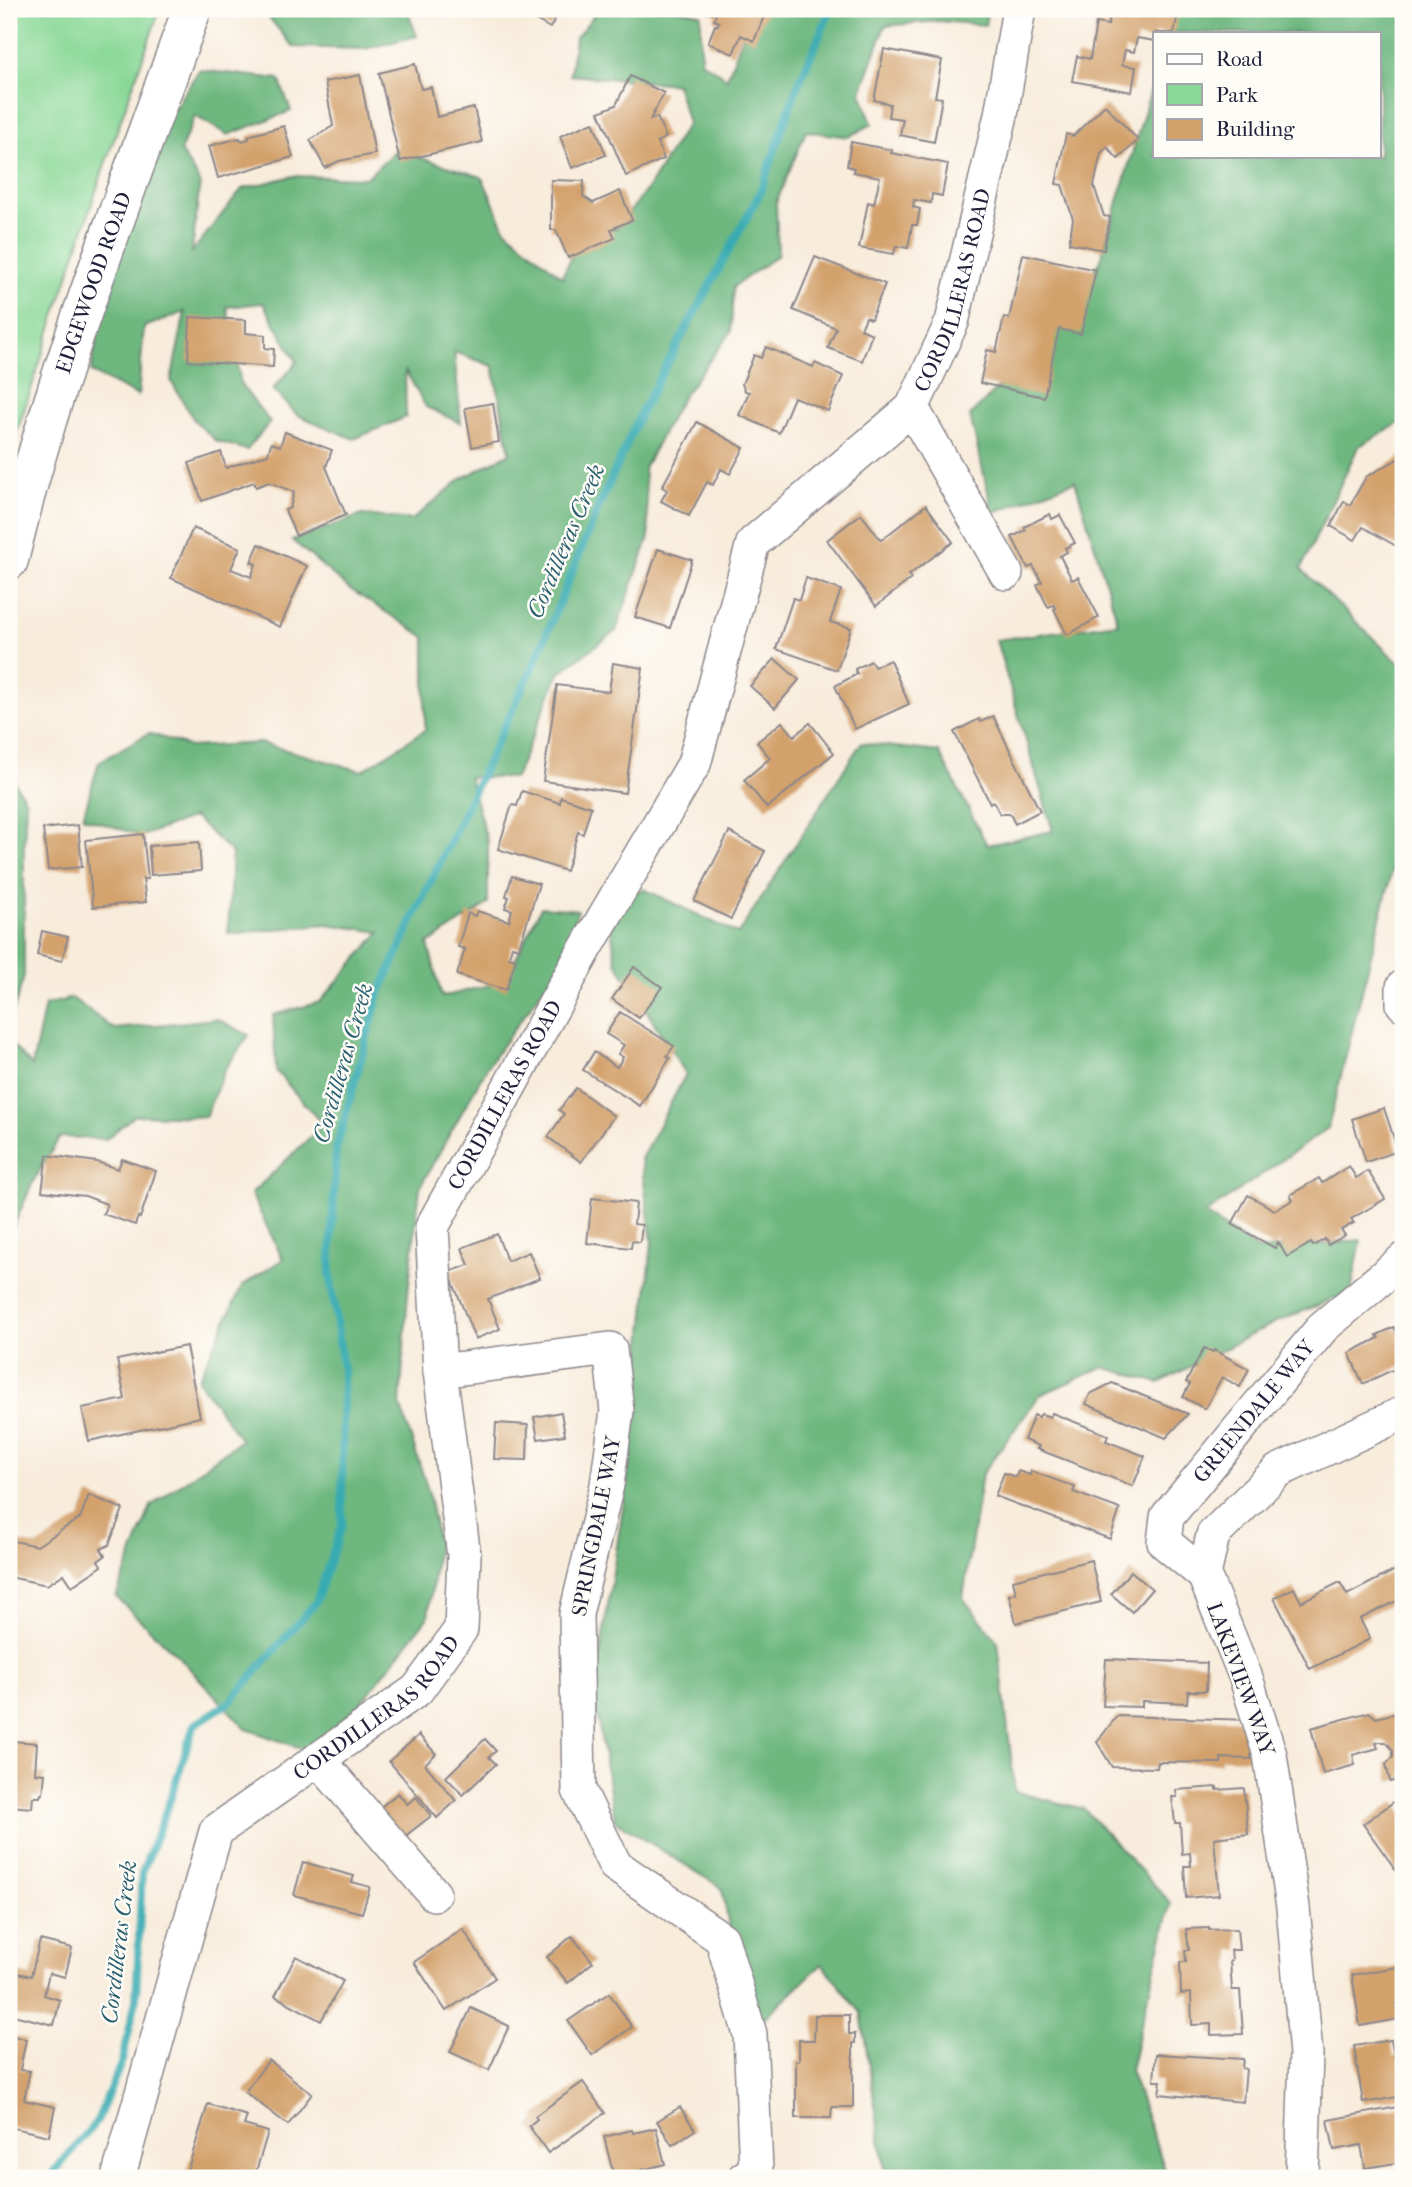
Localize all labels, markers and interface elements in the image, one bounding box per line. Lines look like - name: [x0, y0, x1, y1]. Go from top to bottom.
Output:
- legend: [1153, 32, 1380, 158]
- text: Road: [1216, 47, 1263, 71]
- text: Park: [1216, 83, 1258, 107]
- text: Building: [1216, 117, 1295, 141]
- street label: CORDILLERAS ROAD: [909, 186, 995, 396]
- street label: EDGEWOOD ROAD: [51, 189, 136, 377]
- water label: Cordilleras Creek: [521, 460, 611, 622]
- water label: Cordilleras Creek: [307, 980, 379, 1146]
- street label: CORDILLERAS ROAD: [443, 996, 567, 1194]
- street label: GREENDALE WAY: [1188, 1334, 1320, 1487]
- street label: SPRINGDALE WAY: [567, 1433, 625, 1618]
- street label: LAKEVIEW WAY: [1202, 1599, 1280, 1759]
- street label: CORDILLERAS ROAD: [289, 1631, 464, 1785]
- water label: Cordilleras Creek: [96, 1859, 142, 2025]

